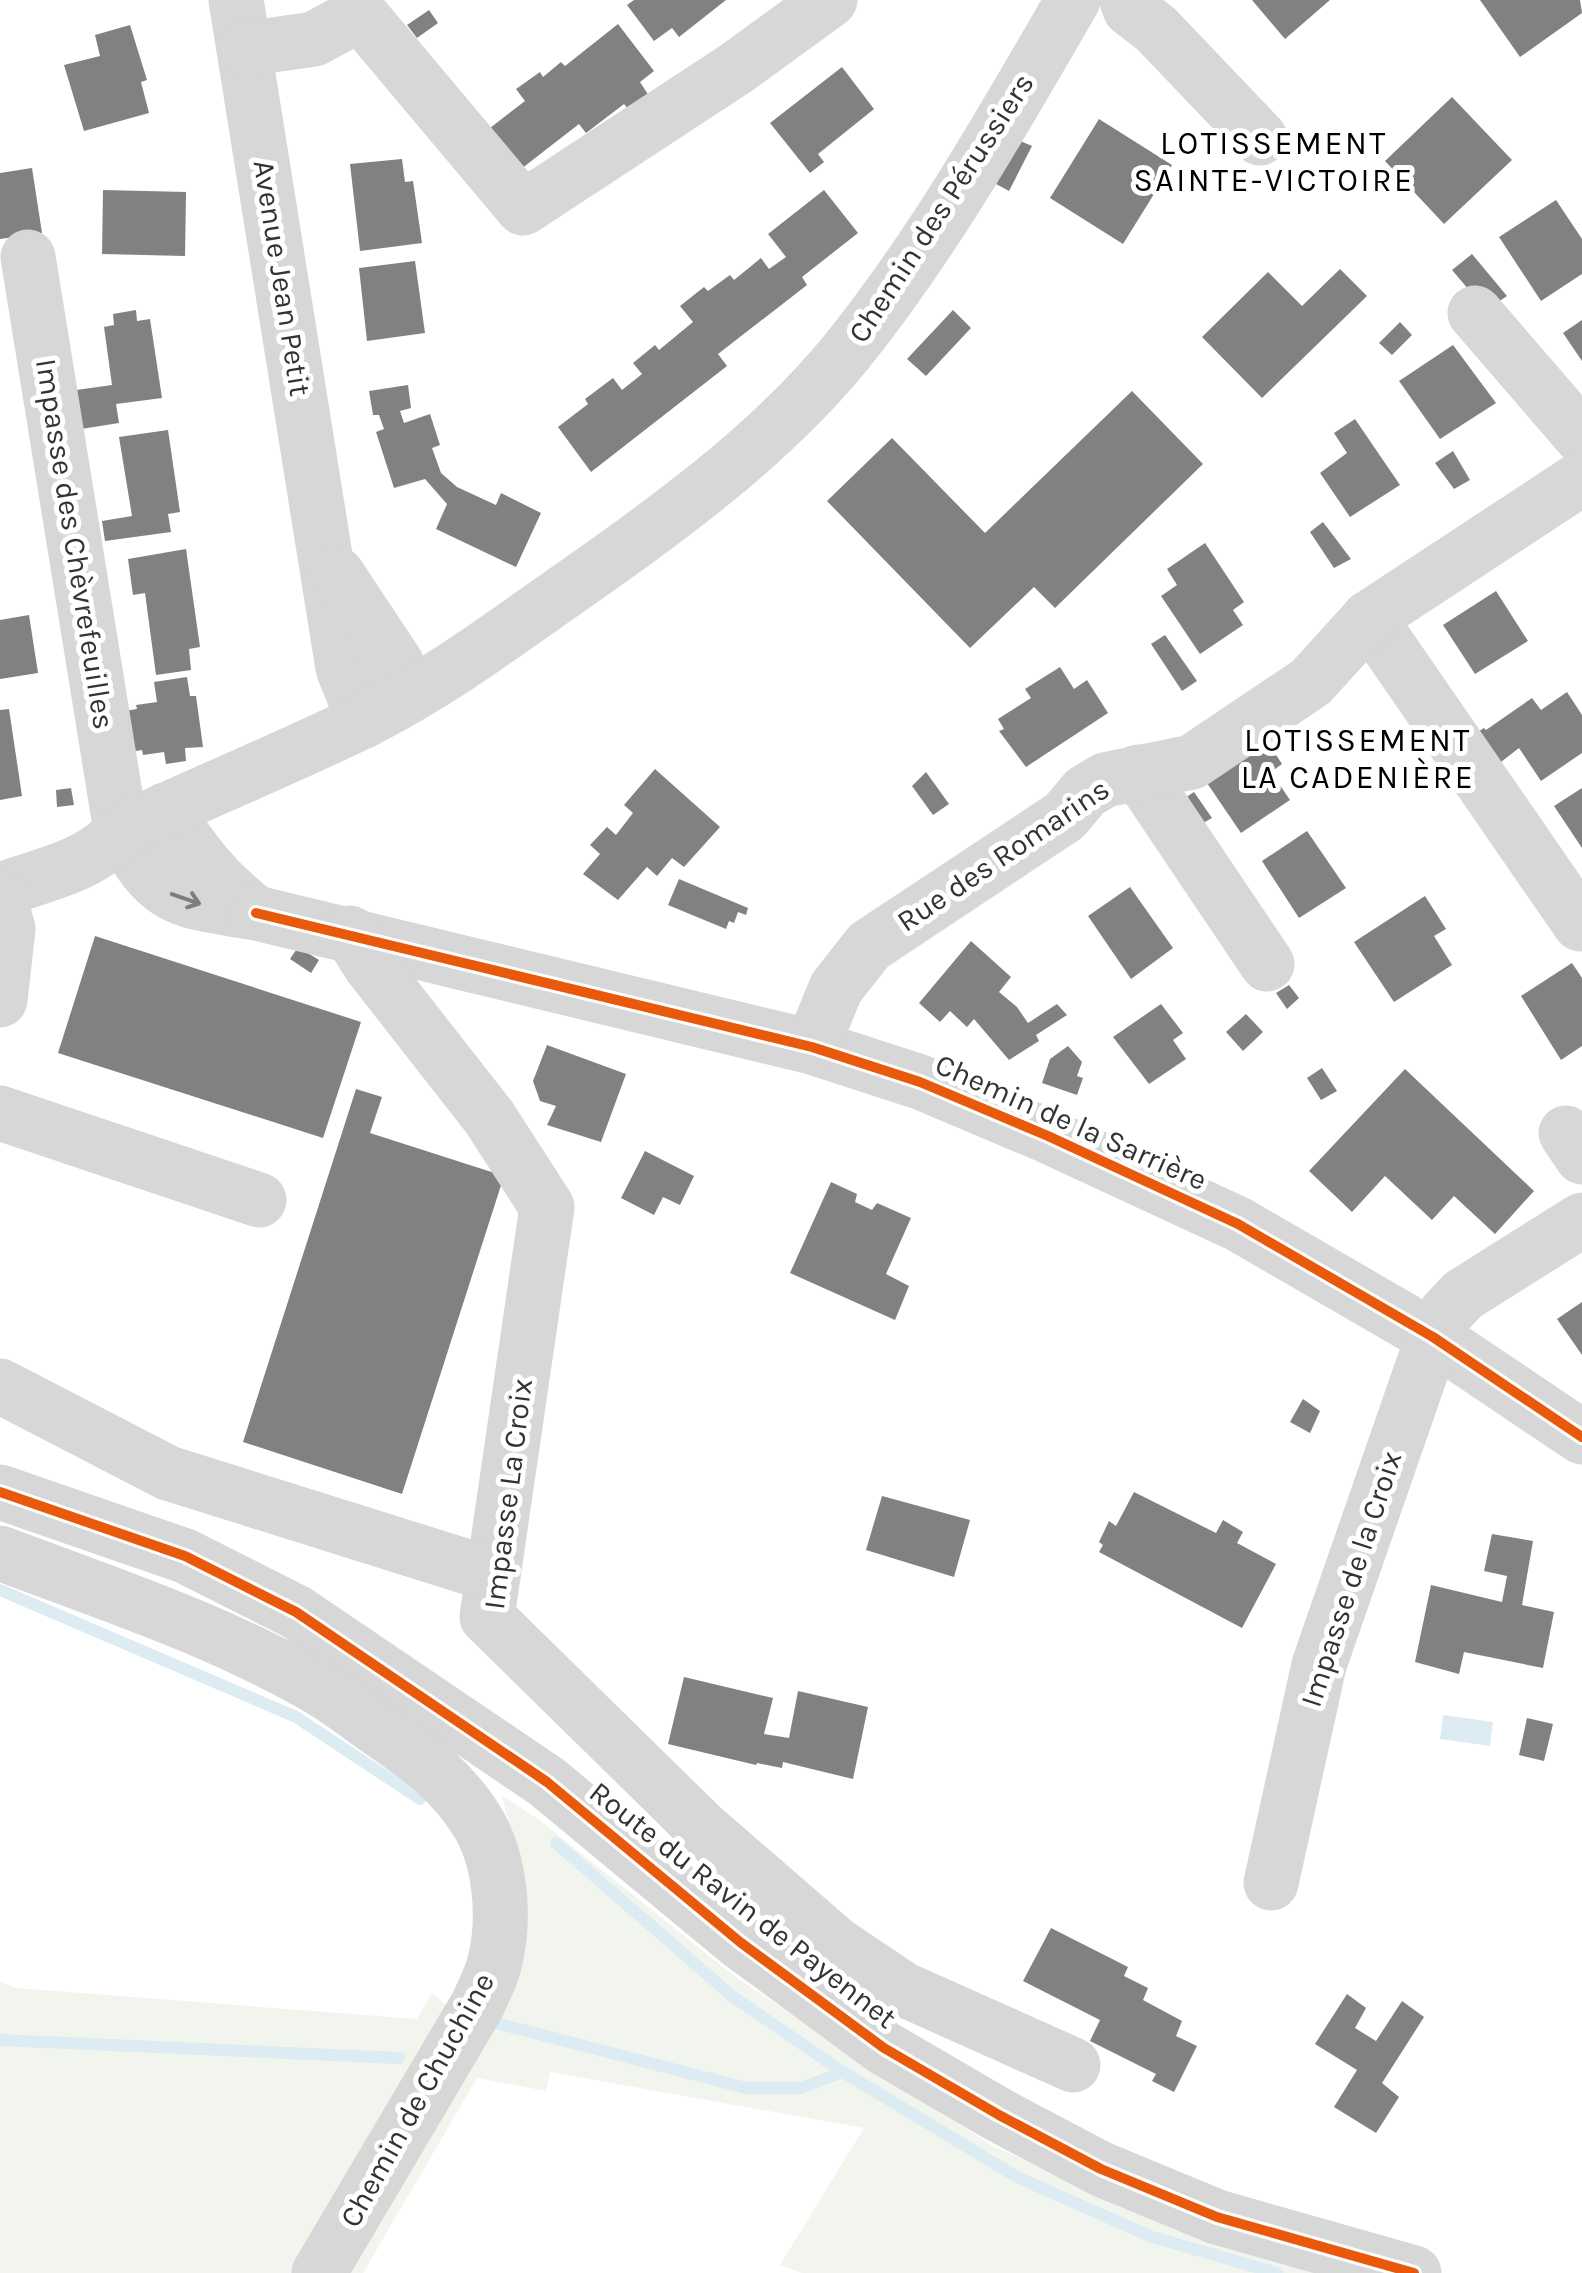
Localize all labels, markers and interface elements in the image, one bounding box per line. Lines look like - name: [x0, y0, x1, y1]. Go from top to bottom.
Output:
- street label: Chemin des Pérussiers: [840, 67, 1042, 349]
- district label: LOTISSEMENT SAINTE-VICTOIRE: [1133, 125, 1415, 199]
- street label: Avenue Jean Petit: [246, 157, 318, 399]
- street label: Impasse des Chèvrefeuilles: [28, 356, 122, 732]
- district label: LOTISSEMENT LA CADENIÈRE: [1241, 722, 1475, 796]
- street label: Rue des Romarins: [890, 771, 1116, 939]
- one-way arrow: [170, 891, 201, 909]
- street label: Chemin de la Sarrière: [930, 1046, 1212, 1198]
- street label: Impasse La Croix: [476, 1377, 540, 1611]
- street label: Impasse de la Croix: [1293, 1447, 1409, 1711]
- street label: Route du Ravin de Payennet: [582, 1774, 904, 2036]
- street label: Chemin de Chuchine: [332, 1967, 502, 2233]

